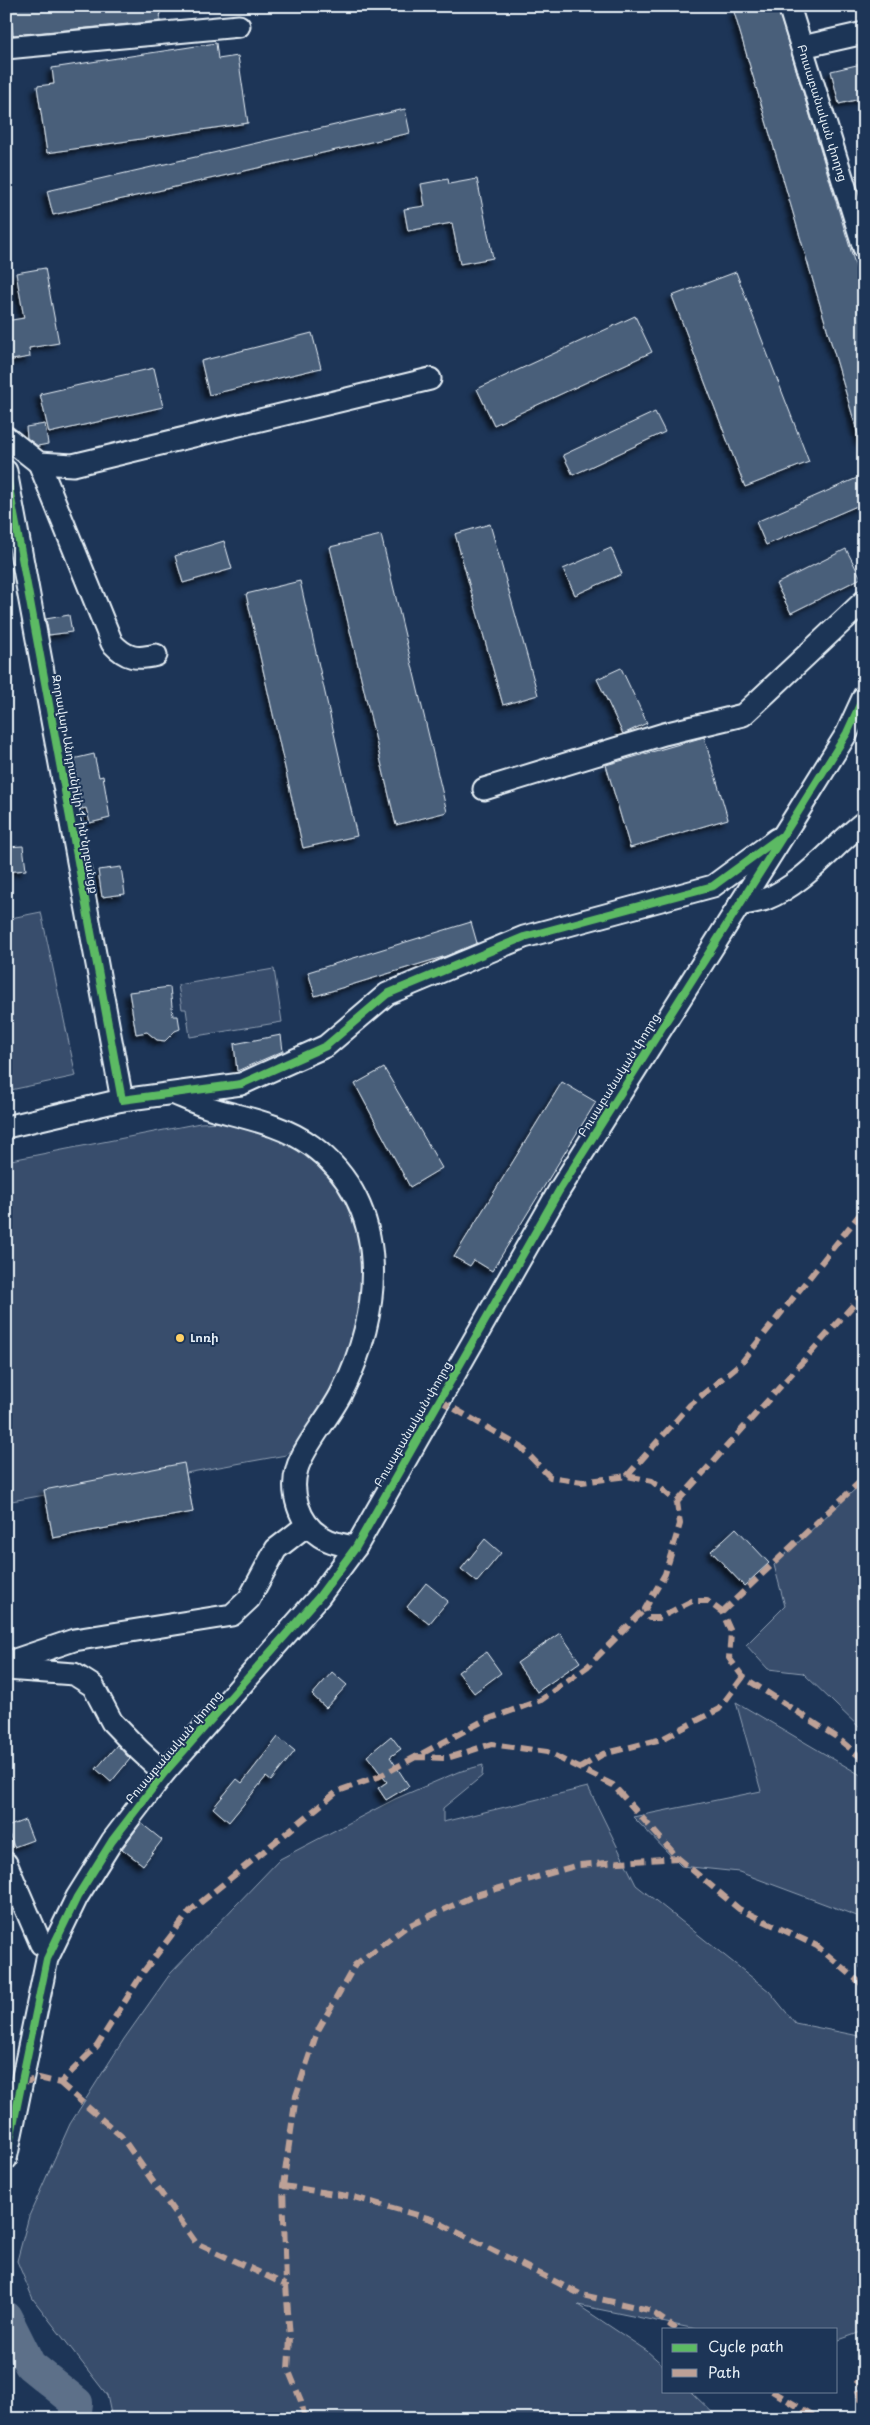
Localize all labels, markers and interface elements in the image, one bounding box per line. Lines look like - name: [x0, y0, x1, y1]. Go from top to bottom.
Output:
- street label: Բուսաբանական փողոց: [793, 42, 853, 184]
- street label: Զորավար Անդրանիկի 1-ին նրբանցք: [48, 673, 104, 895]
- street label: Բուսաբանական փողոց: [573, 1009, 664, 1140]
- place label: Լոռի: [190, 1328, 219, 1346]
- marker: Լոռի: [174, 1332, 186, 1344]
- street label: Բուսաբանական փողոց: [369, 1357, 456, 1490]
- street label: Բուսաբանական փողոց: [120, 1686, 226, 1807]
- legend: [662, 2328, 838, 2392]
- text: Cycle path: [708, 2334, 784, 2357]
- text: Path: [708, 2360, 740, 2383]

